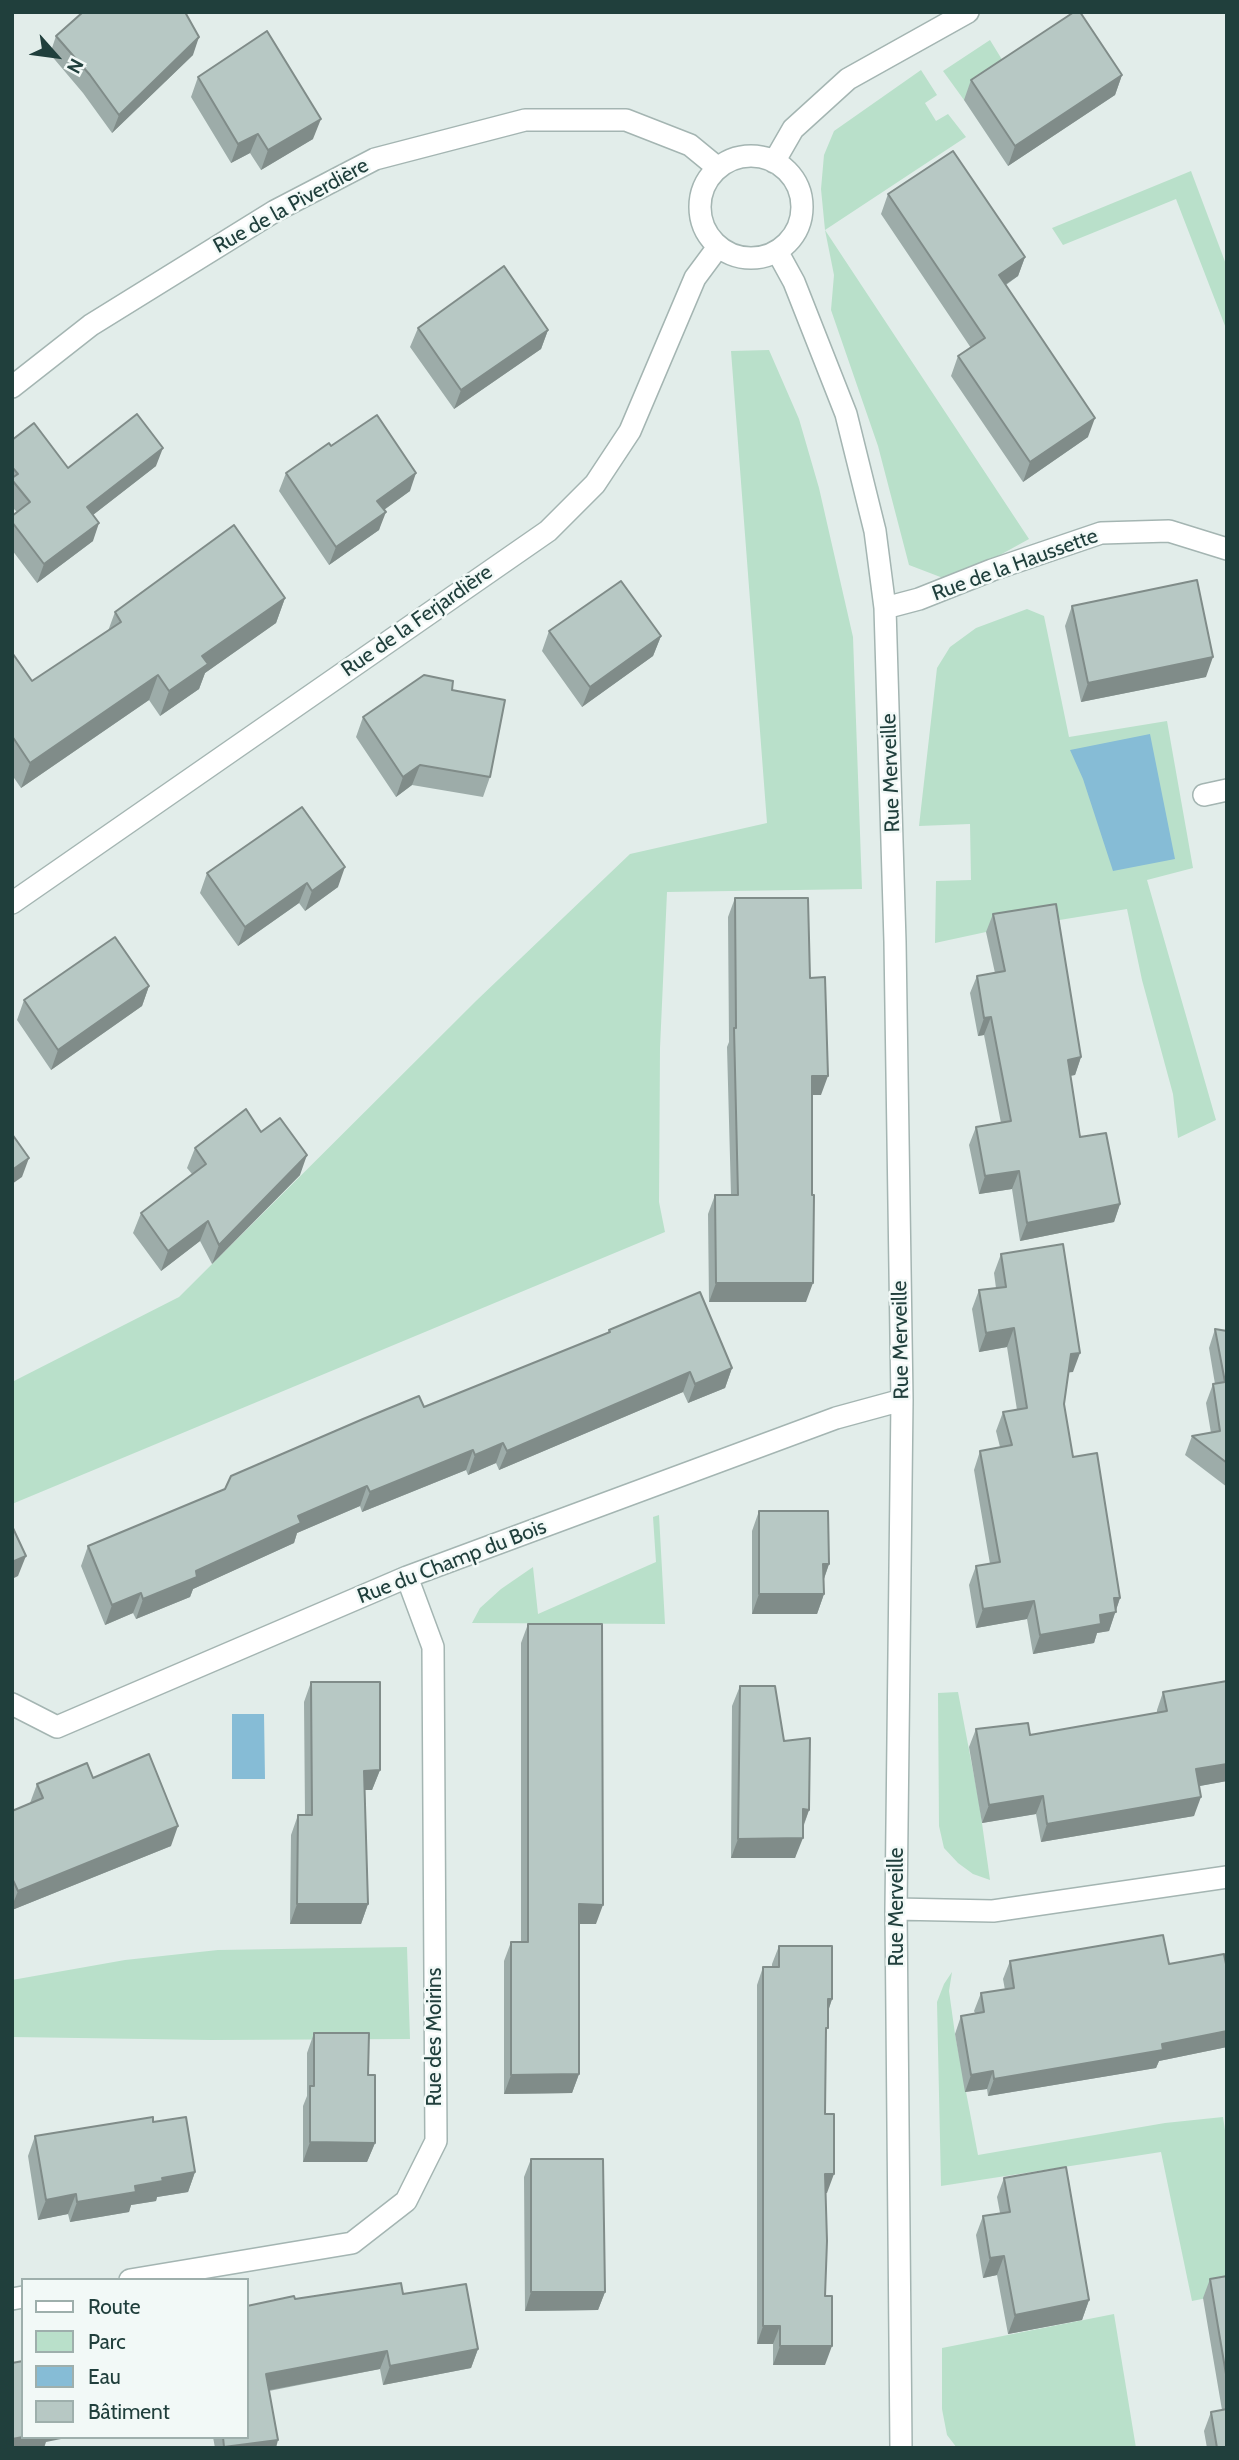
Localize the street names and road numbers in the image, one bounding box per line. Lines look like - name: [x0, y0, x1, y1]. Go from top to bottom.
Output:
- street label: Rue de la Piverdière: [209, 153, 373, 259]
- street label: Rue de la Haussette: [929, 523, 1101, 607]
- street label: Rue de la Ferjardière: [337, 560, 497, 682]
- street label: Rue Merveille: [876, 713, 906, 833]
- street label: Rue Merveille: [887, 1280, 915, 1400]
- street label: Rue du Champ du Bois: [354, 1514, 550, 1610]
- street label: Rue Merveille: [884, 1848, 910, 1966]
- street label: Rue des Moirins: [422, 1967, 448, 2107]

